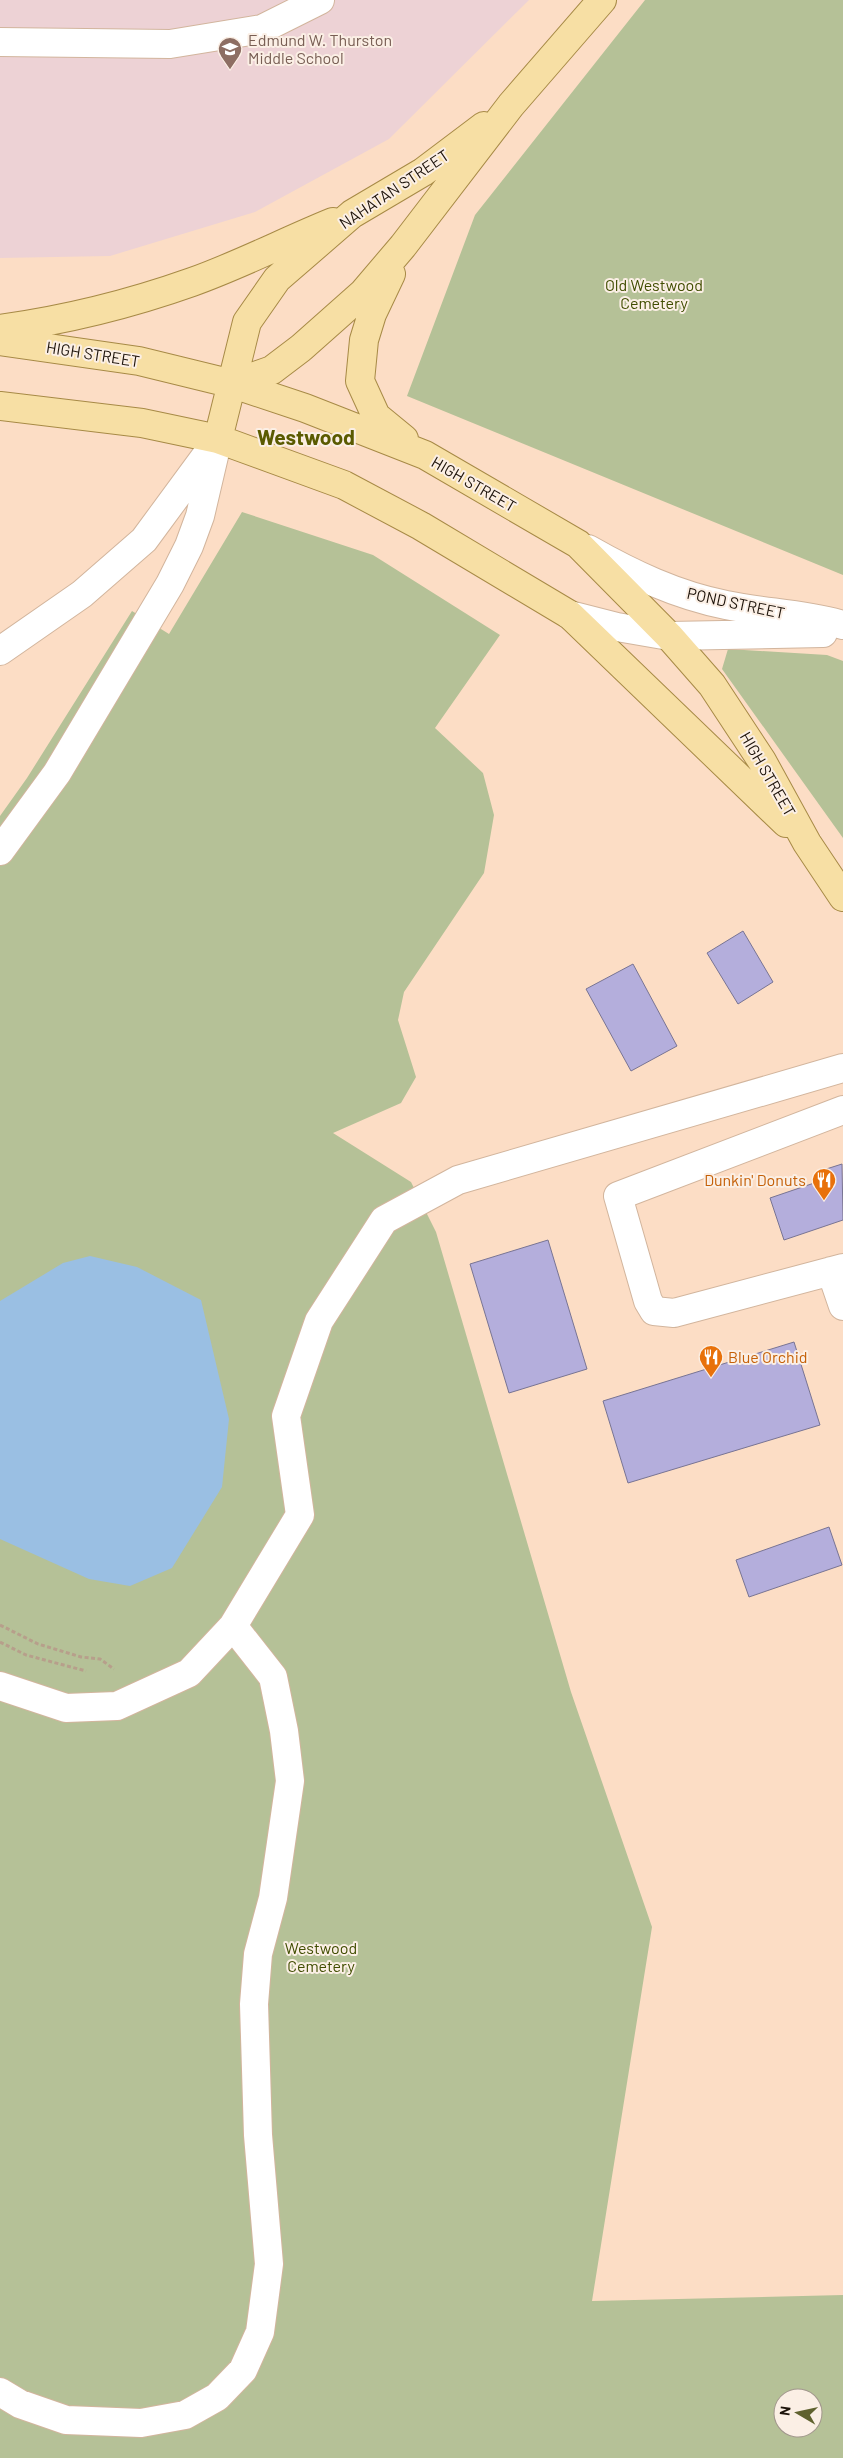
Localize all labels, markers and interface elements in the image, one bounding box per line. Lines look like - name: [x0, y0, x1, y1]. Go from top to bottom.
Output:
- place label: Edmund W. Thurston Middle School: [248, 30, 392, 67]
- school or university icon: Edmund W. Thurston Middle School: [217, 36, 243, 70]
- street label: NAHATAN STREET: [335, 145, 452, 232]
- park label: Old Westwood Cemetery: [605, 275, 703, 312]
- street label: HIGH STREET: [45, 337, 141, 370]
- district label: Westwood: [257, 424, 355, 449]
- street label: HIGH STREET: [429, 452, 520, 515]
- street label: POND STREET: [685, 583, 787, 622]
- street label: HIGH STREET: [737, 728, 800, 819]
- restaurant icon: Dunkin' Donuts: [811, 1167, 837, 1201]
- place label: Dunkin' Donuts: [704, 1170, 806, 1189]
- restaurant icon: Blue Orchid: [698, 1344, 724, 1378]
- place label: Blue Orchid: [728, 1347, 807, 1366]
- park label: Westwood Cemetery: [285, 1938, 357, 1975]
- north arrow: [773, 2388, 823, 2438]
- text: N: [776, 2405, 794, 2417]

